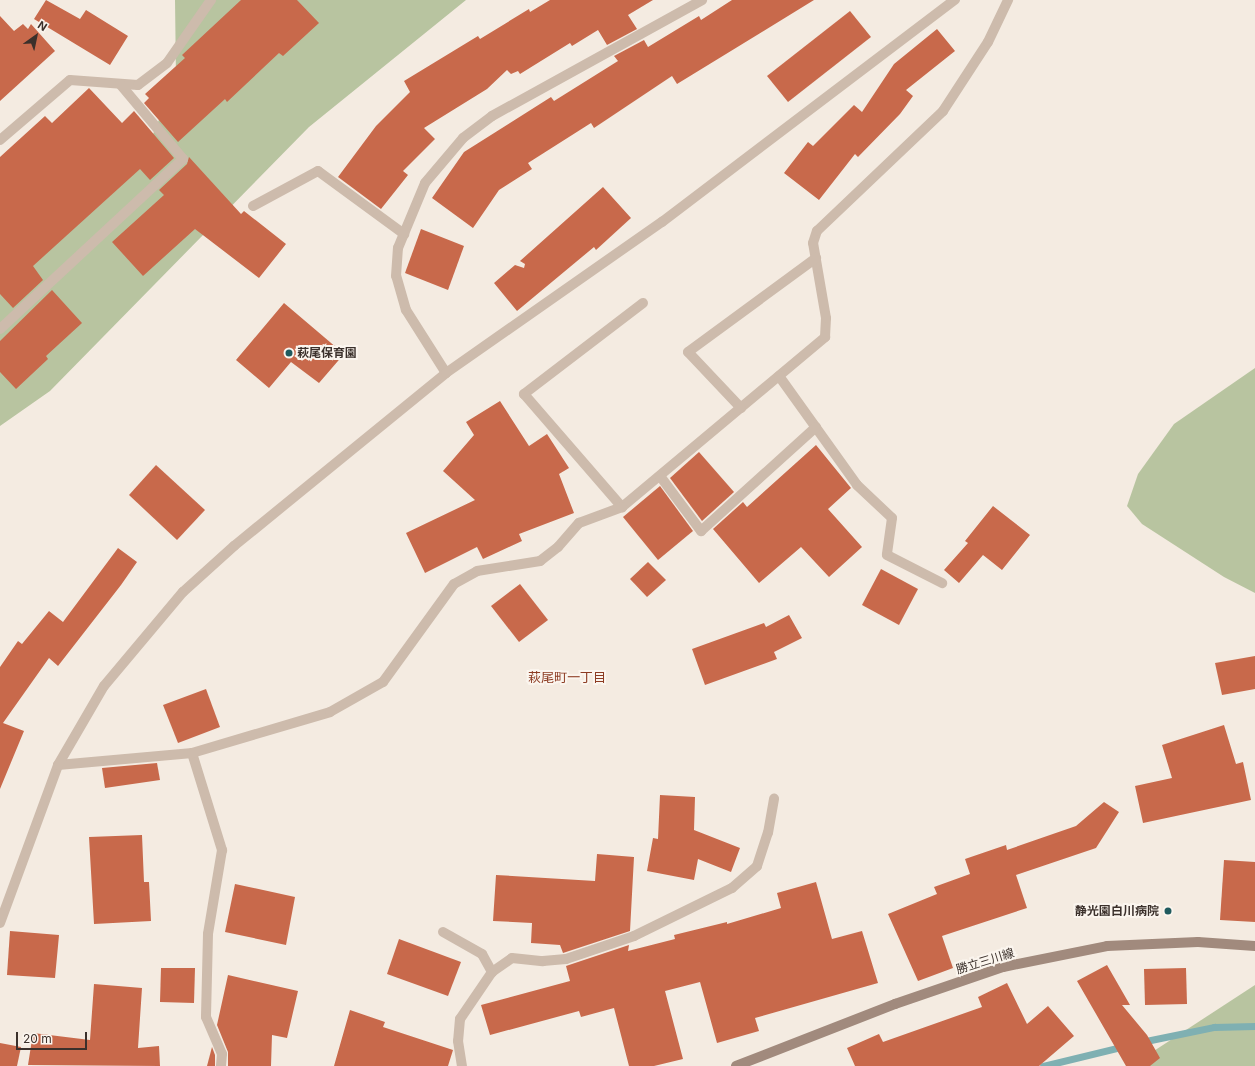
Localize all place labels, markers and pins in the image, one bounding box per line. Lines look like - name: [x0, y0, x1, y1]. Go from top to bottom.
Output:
- place label: 萩尾保育園: [297, 346, 357, 360]
- marker: 萩尾保育園: [284, 348, 294, 358]
- place label: 静光園白川病院: [1075, 904, 1159, 918]
- marker: 静光園白川病院: [1162, 905, 1174, 917]

